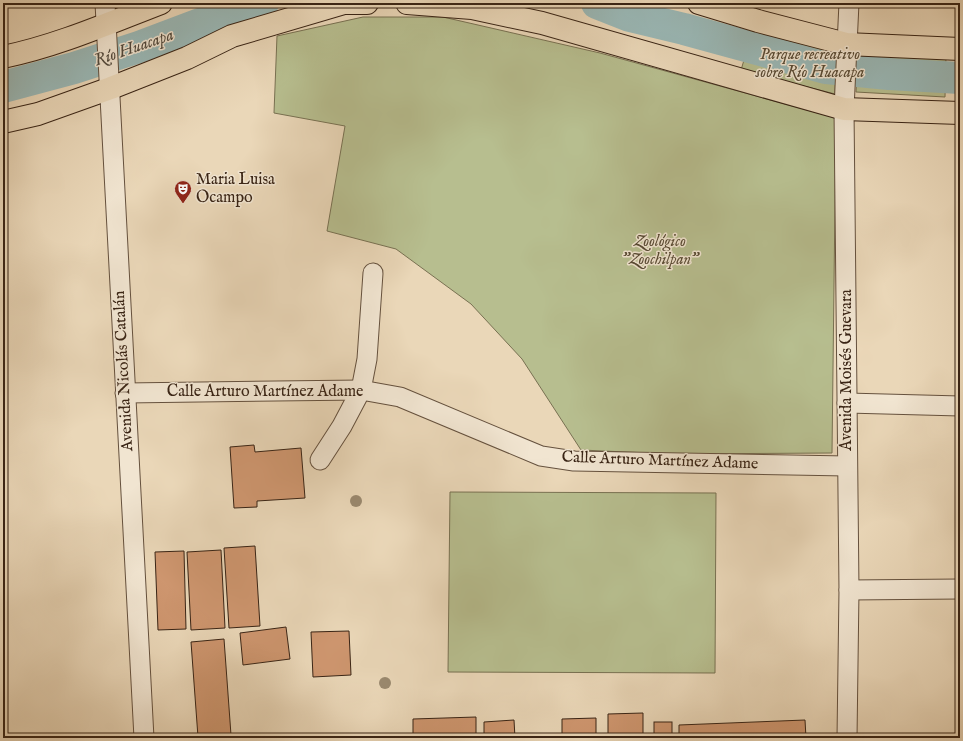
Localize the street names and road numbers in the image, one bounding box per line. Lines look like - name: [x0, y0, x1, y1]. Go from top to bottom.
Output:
- street label: Avenida Moisés Guevara: [837, 289, 857, 452]
- street label: Avenida Nicolás Catalán: [110, 290, 138, 453]
- street label: Calle Arturo Martínez Adame: [167, 382, 363, 402]
- street label: Calle Arturo Martínez Adame: [561, 448, 759, 474]

